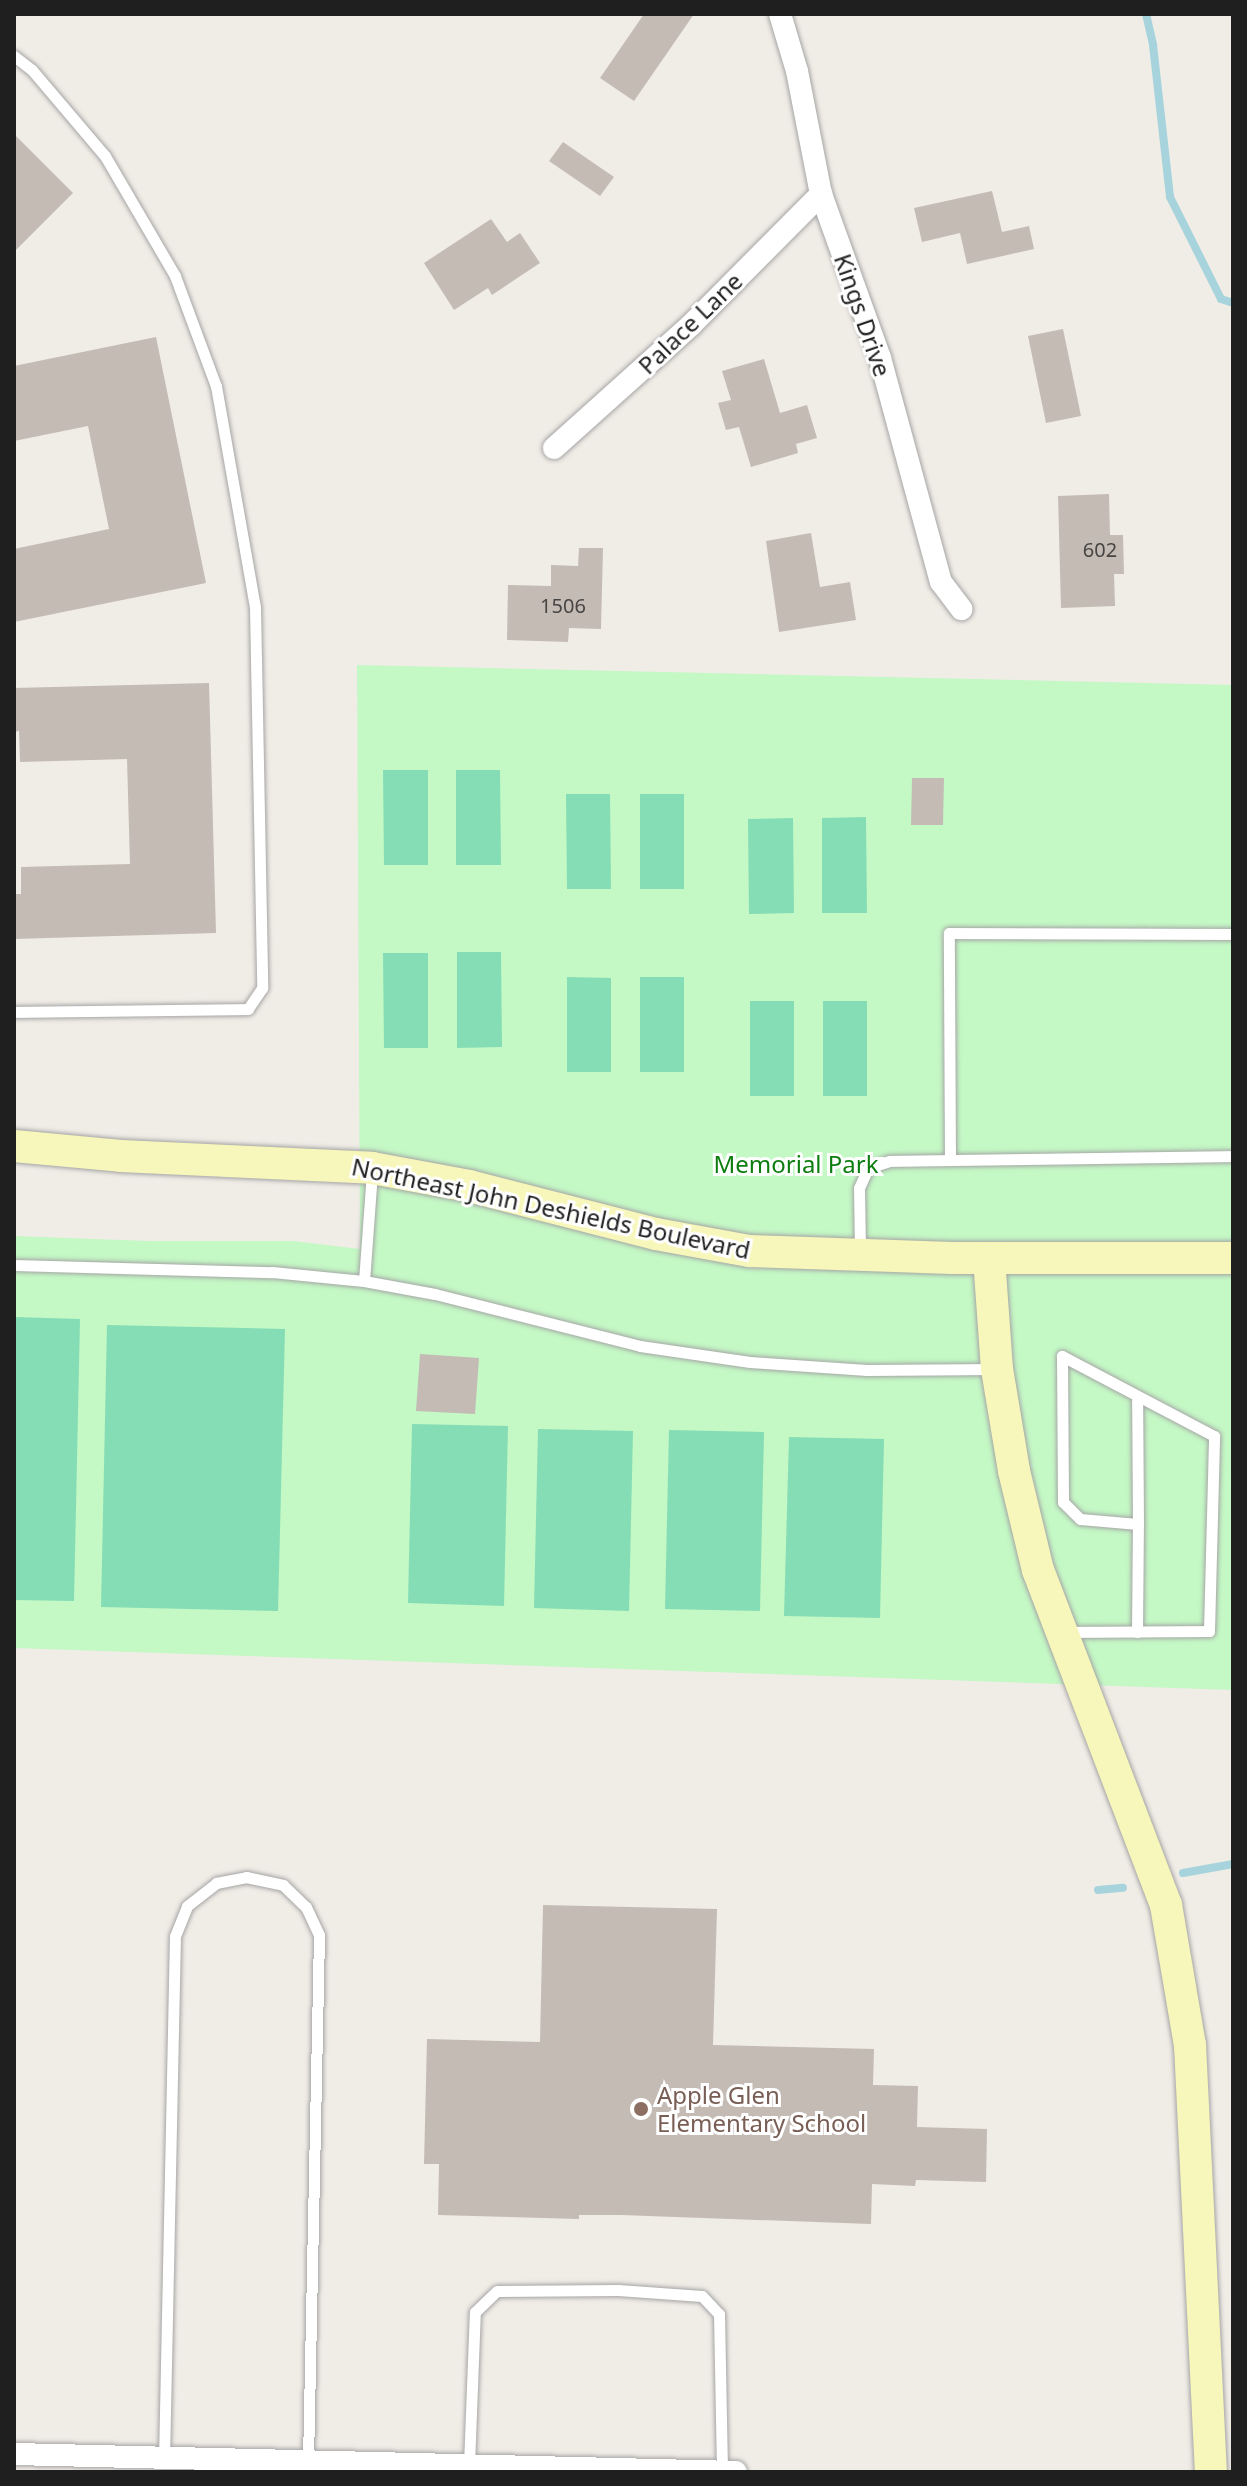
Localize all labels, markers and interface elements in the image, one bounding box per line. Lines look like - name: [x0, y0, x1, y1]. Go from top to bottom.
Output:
- street label: Kings Drive: [829, 250, 897, 380]
- street label: Palace Lane: [632, 266, 748, 380]
- house number: 602: [1083, 537, 1117, 561]
- house number: 1506: [540, 593, 586, 617]
- park label: Memorial Park: [714, 1150, 878, 1178]
- street label: Northeast John Deshields Boulevard: [349, 1152, 753, 1264]
- place label: Apple Glen Elementary School: [657, 2081, 866, 2137]
- marker: Apple Glen Elementary School: [632, 2100, 650, 2118]

